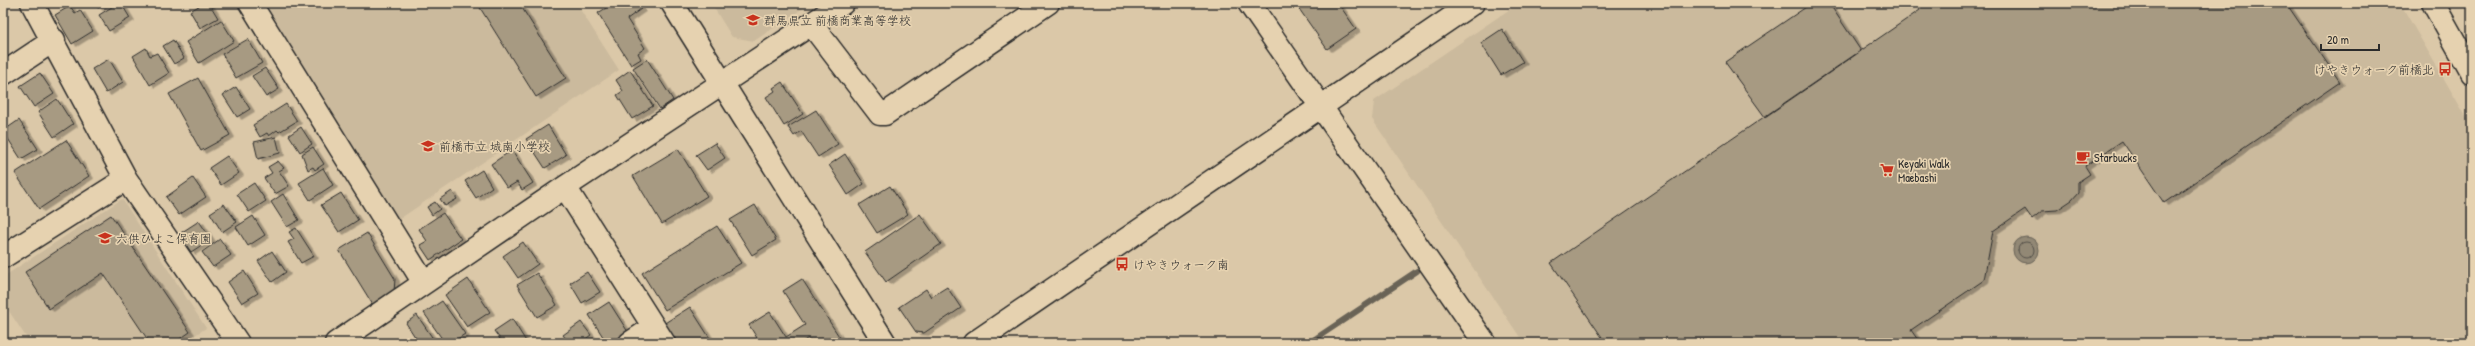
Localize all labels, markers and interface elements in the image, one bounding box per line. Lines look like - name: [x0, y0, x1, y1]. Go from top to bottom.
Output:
- school or university icon: 群馬県立 前橋商業高等学校: [745, 12, 761, 28]
- place label: 群馬県立 前橋商業高等学校: [764, 12, 911, 29]
- scale bar: [2321, 26, 2379, 52]
- text: 20 m: [2327, 31, 2349, 48]
- place label: けやきウォーク前橋北: [2314, 61, 2434, 78]
- bus stop icon: けやきウォーク前橋北: [2437, 61, 2453, 77]
- school or university icon: 前橋市立 城南小学校: [420, 138, 436, 154]
- place label: 前橋市立 城南小学校: [439, 138, 550, 155]
- cafe icon: Starbucks: [2075, 149, 2091, 165]
- place label: Starbucks: [2094, 149, 2137, 166]
- place label: Keyaki Walk Maebashi: [1898, 155, 1950, 186]
- supermarket icon: Keyaki Walk Maebashi: [1879, 162, 1895, 178]
- school or university icon: 六供ひよこ保育園: [97, 230, 113, 246]
- place label: 六供ひよこ保育園: [116, 230, 212, 247]
- bus stop icon: けやきウォーク南: [1114, 256, 1130, 272]
- place label: けやきウォーク南: [1133, 256, 1229, 273]

